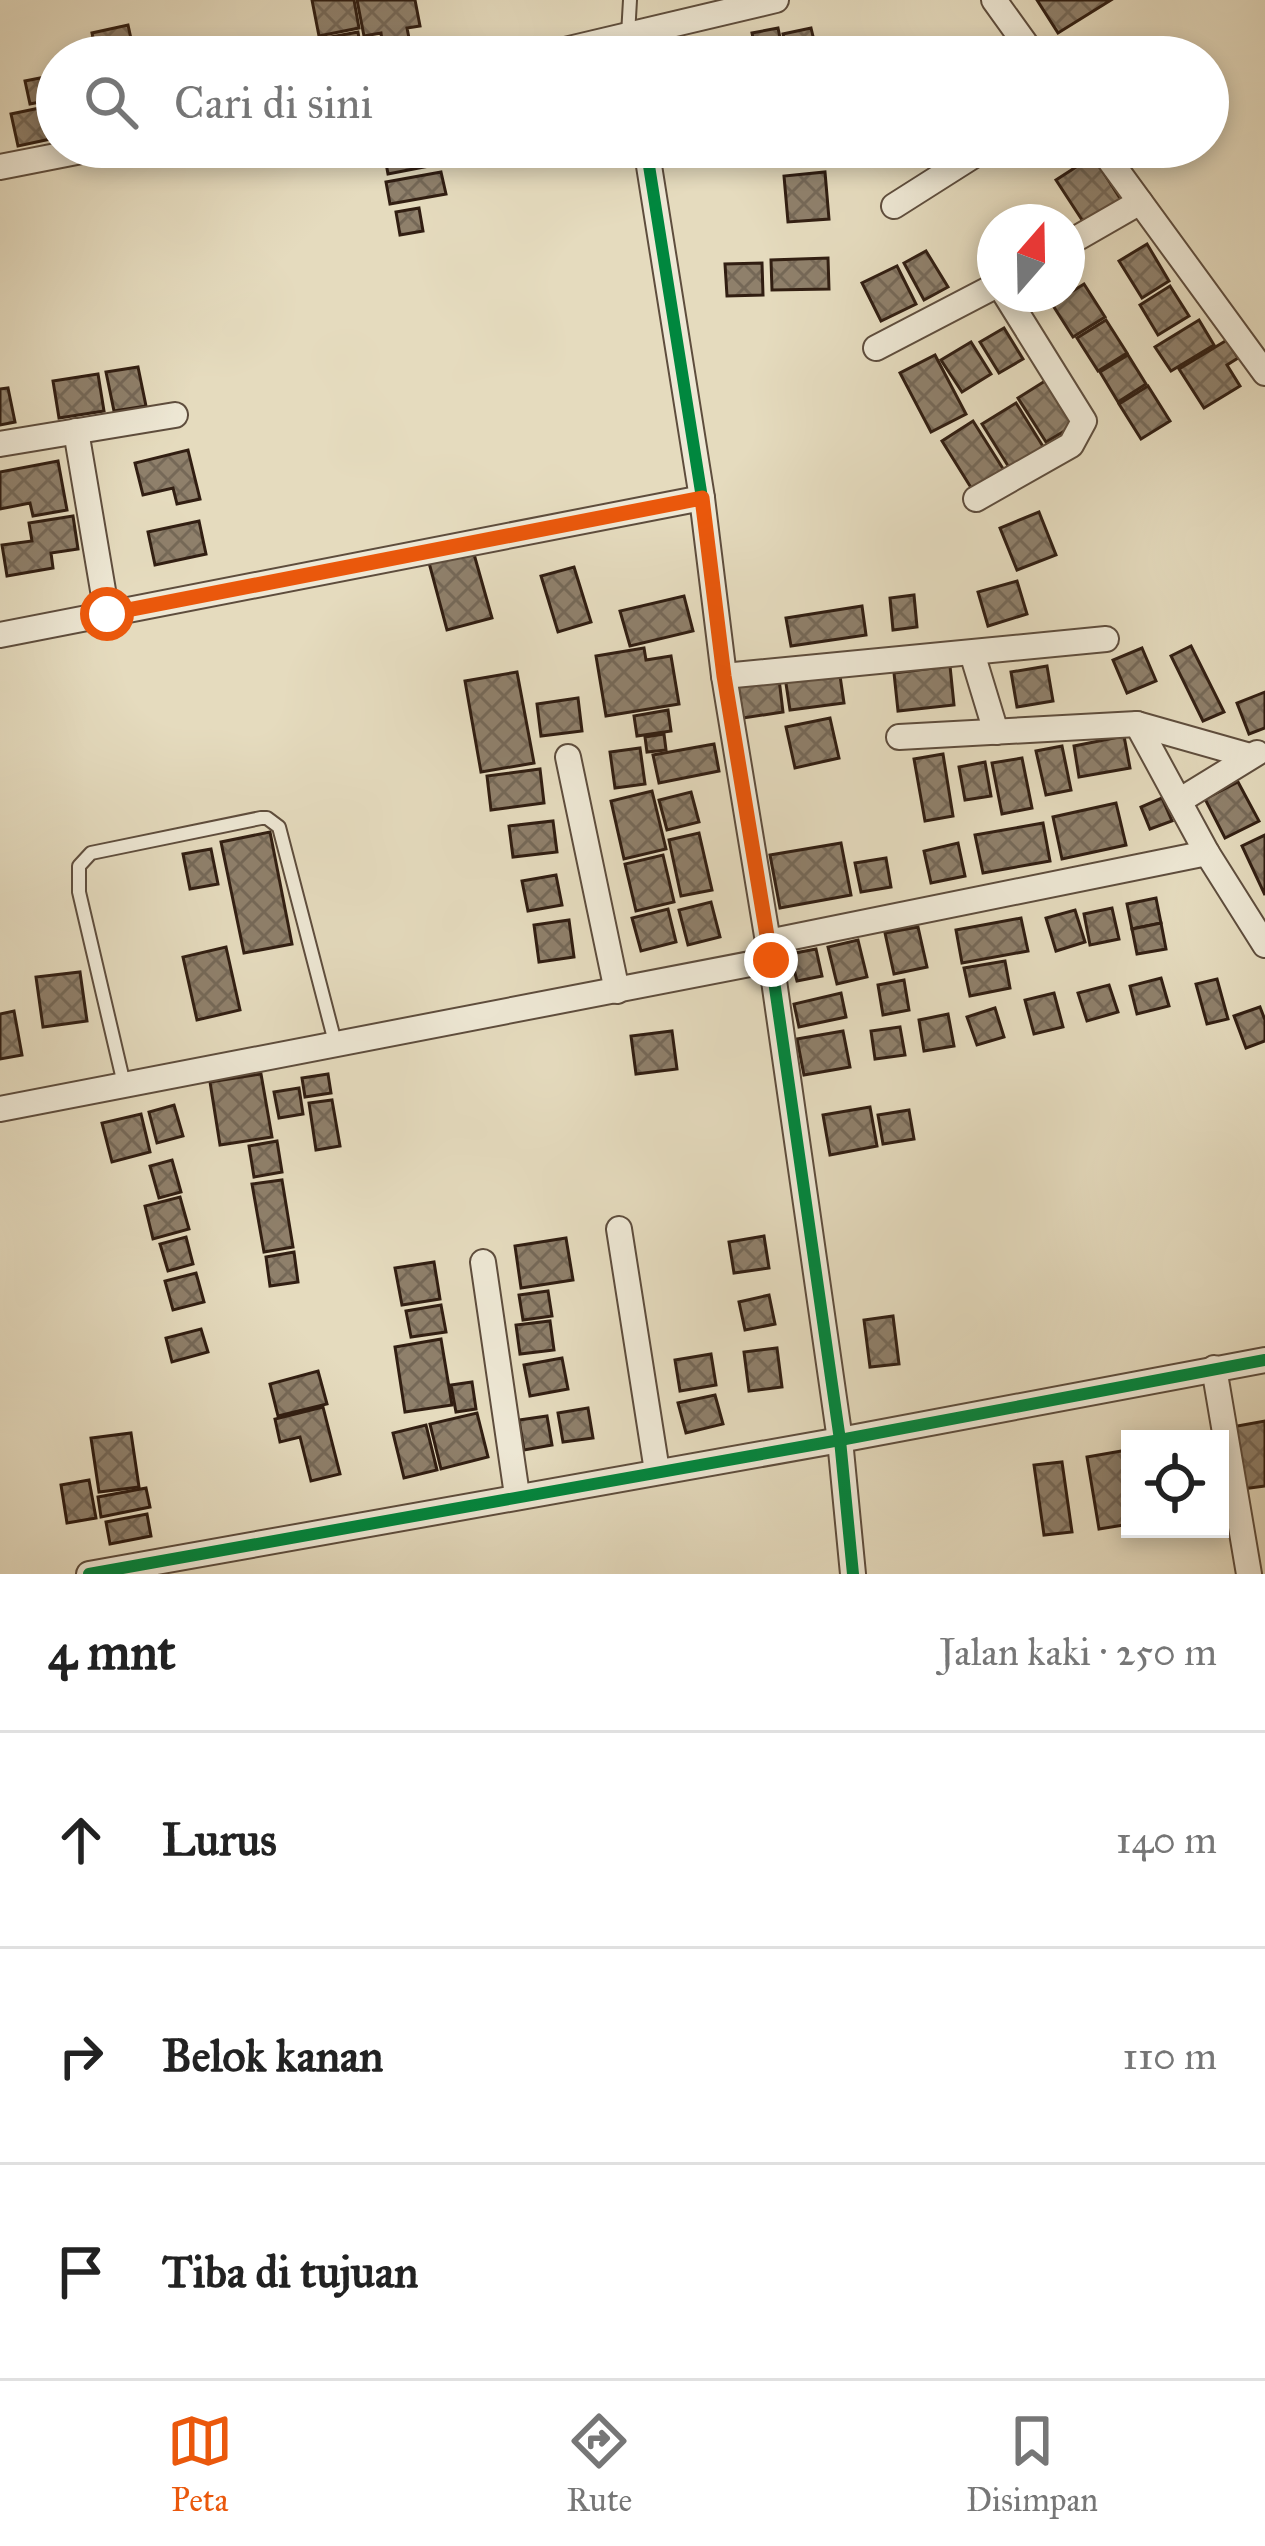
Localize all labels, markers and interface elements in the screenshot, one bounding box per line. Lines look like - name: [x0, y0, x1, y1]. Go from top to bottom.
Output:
- search box: [36, 36, 1229, 168]
- icon: search: [78, 69, 144, 135]
- text: Cari di sini: [174, 75, 373, 130]
- north arrow: [977, 204, 1085, 312]
- route start: [80, 587, 134, 641]
- route end: [744, 933, 798, 987]
- map controls: [1121, 1430, 1229, 1538]
- button: locate: [1121, 1430, 1229, 1538]
- text: 4 mnt: [48, 1621, 176, 1683]
- text: Jalan kaki · 250 m: [940, 1628, 1217, 1676]
- icon: ahead: [48, 1807, 114, 1873]
- text: Lurus: [162, 1812, 277, 1867]
- text: 140 m: [1116, 1816, 1217, 1864]
- icon: right: [48, 2023, 114, 2089]
- text: Belok kanan: [162, 2028, 383, 2083]
- text: 110 m: [1122, 2032, 1217, 2080]
- icon: arrive: [48, 2239, 114, 2305]
- text: Tiba di tujuan: [162, 2244, 418, 2299]
- tab: Peta: [167, 2408, 233, 2520]
- tab: Rute: [566, 2408, 632, 2520]
- tab: Disimpan: [966, 2408, 1098, 2520]

